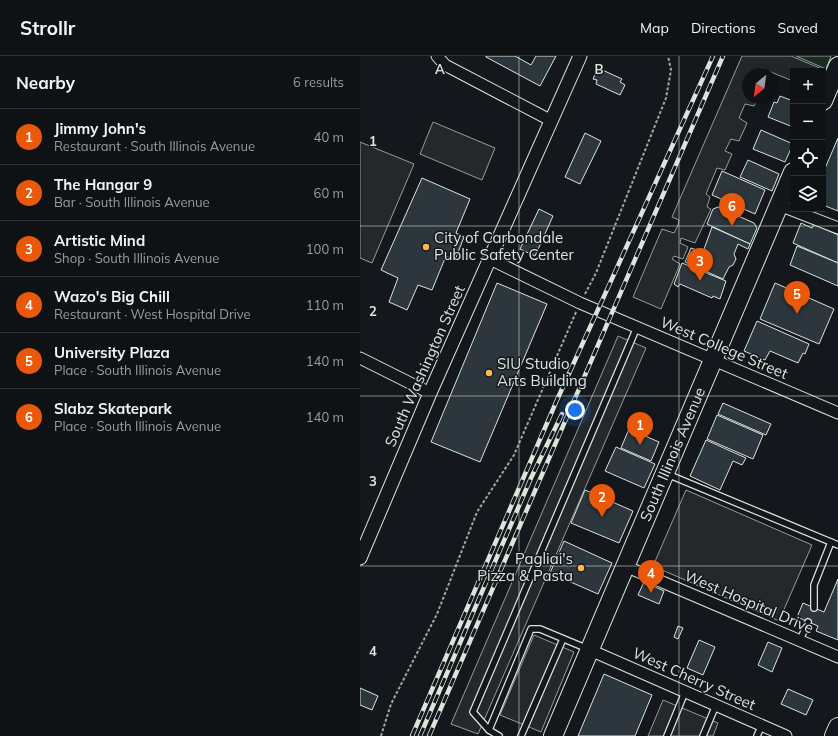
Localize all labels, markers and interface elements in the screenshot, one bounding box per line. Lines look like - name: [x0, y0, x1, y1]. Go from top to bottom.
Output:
- text: Strollr: [20, 16, 75, 40]
- text: Map: [640, 19, 669, 37]
- text: Directions: [691, 19, 756, 37]
- text: Saved: [778, 19, 818, 37]
- text: A: [435, 61, 445, 77]
- text: B: [595, 61, 604, 77]
- north arrow: [742, 68, 778, 104]
- map controls: [790, 68, 826, 212]
- button: +: [790, 68, 826, 104]
- text: Nearby: [16, 72, 75, 93]
- text: 6 results: [293, 74, 344, 90]
- button: −: [790, 104, 826, 140]
- text: Jimmy John's: [54, 119, 146, 138]
- text: 1: [25, 129, 33, 145]
- text: 40 m: [314, 129, 344, 145]
- text: 1: [369, 133, 377, 149]
- text: Restaurant · South Illinois Avenue: [54, 138, 255, 154]
- button: locate: [790, 140, 826, 176]
- text: The Hangar 9: [54, 175, 152, 194]
- button: layers: [790, 176, 826, 212]
- text: 2: [25, 185, 33, 201]
- text: 60 m: [314, 185, 344, 201]
- pin: 6: [719, 193, 745, 226]
- text: Bar · South Illinois Avenue: [54, 194, 210, 210]
- place label: City of Carbondale Public Safety Center: [434, 228, 574, 264]
- text: Artistic Mind: [54, 231, 145, 250]
- text: 3: [25, 241, 33, 257]
- text: 100 m: [306, 241, 344, 257]
- marker: City of Carbondale Public Safety Center: [421, 242, 431, 252]
- pin: 3: [687, 248, 713, 281]
- text: Shop · South Illinois Avenue: [54, 250, 219, 266]
- pin: 5: [784, 281, 810, 314]
- street label: South Washington Street: [380, 282, 469, 450]
- text: Wazo's Big Chill: [54, 287, 170, 306]
- text: 4: [25, 297, 33, 313]
- text: 110 m: [306, 297, 344, 313]
- text: 2: [369, 303, 377, 319]
- text: Restaurant · West Hospital Drive: [54, 306, 251, 322]
- street label: West College Street: [658, 312, 791, 383]
- text: University Plaza: [54, 343, 170, 362]
- text: 5: [25, 353, 33, 369]
- text: 140 m: [306, 353, 344, 369]
- place label: SIU Studio Arts Building: [497, 354, 587, 390]
- text: Place · South Illinois Avenue: [54, 362, 221, 378]
- marker: SIU Studio Arts Building: [484, 368, 494, 378]
- street label: South Illinois Avenue: [635, 384, 709, 524]
- text: Slabz Skatepark: [54, 399, 172, 418]
- your location: [565, 400, 585, 420]
- text: 6: [25, 409, 33, 425]
- text: 140 m: [306, 409, 344, 425]
- pin: 1: [627, 412, 653, 445]
- text: Place · South Illinois Avenue: [54, 418, 221, 434]
- text: 3: [369, 473, 377, 489]
- pin: 2: [589, 484, 615, 517]
- place label: Pagliai's Pizza & Pasta: [477, 549, 573, 585]
- pin: 4: [638, 560, 664, 593]
- marker: Pagliai's Pizza & Pasta: [576, 563, 586, 573]
- street label: West Hospital Drive: [682, 566, 817, 637]
- text: 4: [369, 643, 377, 659]
- street label: West Cherry Street: [630, 643, 759, 714]

